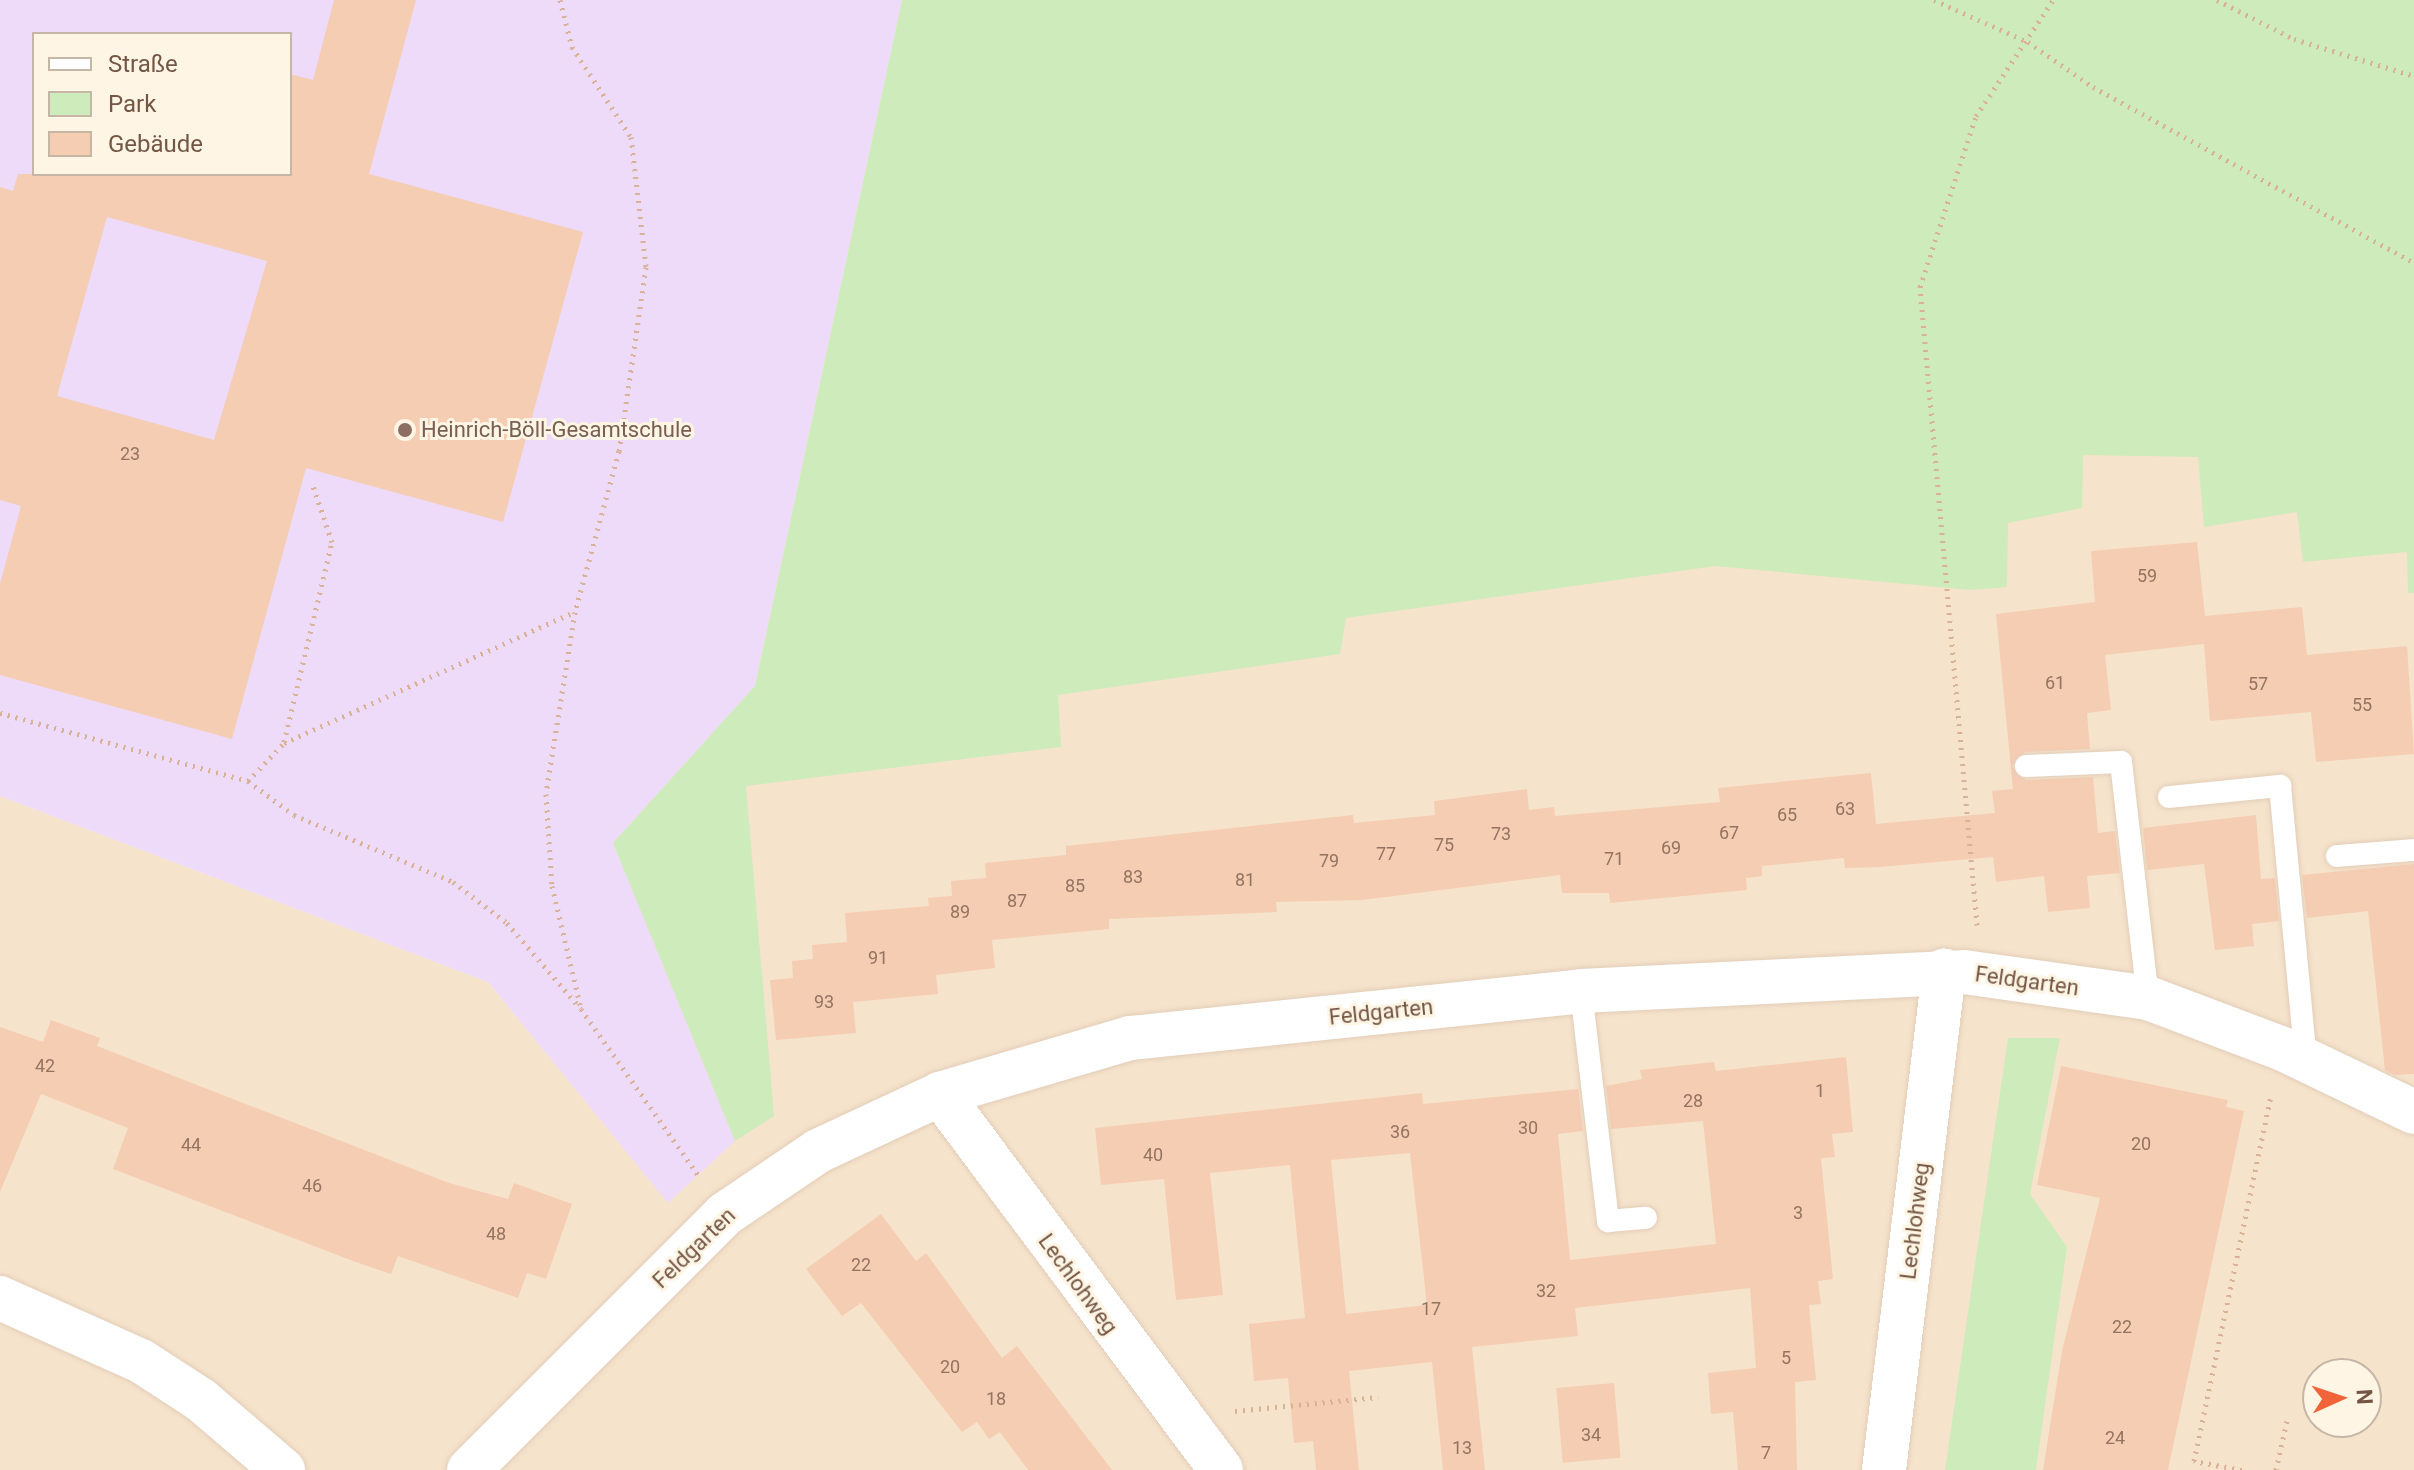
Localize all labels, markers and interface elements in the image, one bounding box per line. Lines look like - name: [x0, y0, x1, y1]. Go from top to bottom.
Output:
- legend: [32, 32, 292, 176]
- text: Straße: [108, 50, 178, 78]
- text: Park: [108, 90, 156, 118]
- text: Gebäude: [108, 130, 203, 158]
- place label: Heinrich-Böll-Gesamtschule: [421, 417, 692, 443]
- marker: Heinrich-Böll-Gesamtschule: [396, 421, 414, 439]
- house number: 23: [120, 443, 140, 465]
- house number: 59: [2137, 565, 2157, 587]
- house number: 61: [2045, 672, 2065, 694]
- house number: 57: [2248, 673, 2268, 695]
- house number: 55: [2352, 694, 2372, 716]
- house number: 63: [1835, 798, 1855, 820]
- house number: 65: [1777, 804, 1797, 826]
- house number: 67: [1719, 822, 1739, 844]
- house number: 73: [1491, 823, 1511, 845]
- house number: 75: [1434, 834, 1454, 856]
- house number: 69: [1661, 837, 1681, 859]
- house number: 77: [1376, 843, 1396, 865]
- house number: 71: [1604, 848, 1624, 870]
- house number: 79: [1319, 850, 1339, 872]
- house number: 83: [1123, 866, 1143, 888]
- house number: 81: [1235, 869, 1255, 891]
- house number: 85: [1065, 875, 1085, 897]
- house number: 87: [1007, 890, 1027, 912]
- house number: 89: [950, 901, 970, 923]
- house number: 91: [868, 947, 888, 969]
- street label: Feldgarten: [1973, 961, 2081, 1001]
- house number: 93: [814, 991, 834, 1013]
- street label: Feldgarten: [1328, 993, 1434, 1031]
- house number: 42: [35, 1055, 55, 1077]
- house number: 1: [1815, 1080, 1825, 1102]
- house number: 28: [1683, 1090, 1703, 1112]
- house number: 30: [1518, 1117, 1538, 1139]
- house number: 36: [1390, 1121, 1410, 1143]
- house number: 20: [2131, 1133, 2151, 1155]
- house number: 44: [181, 1134, 201, 1156]
- house number: 40: [1143, 1144, 1163, 1166]
- street label: Lechlohweg: [1895, 1161, 1935, 1281]
- house number: 46: [302, 1175, 322, 1197]
- street label: Feldgarten: [647, 1202, 741, 1294]
- house number: 3: [1793, 1202, 1803, 1224]
- house number: 48: [486, 1223, 506, 1245]
- street label: Lechlohweg: [1033, 1229, 1123, 1339]
- house number: 22: [851, 1254, 871, 1276]
- house number: 32: [1536, 1280, 1556, 1302]
- house number: 17: [1421, 1298, 1441, 1320]
- house number: 22: [2112, 1316, 2132, 1338]
- house number: 5: [1781, 1347, 1791, 1369]
- house number: 20: [940, 1356, 960, 1378]
- north arrow: [2302, 1358, 2382, 1438]
- house number: 18: [986, 1388, 1006, 1410]
- text: N: [2352, 1388, 2377, 1405]
- house number: 34: [1581, 1424, 1601, 1446]
- house number: 24: [2105, 1427, 2125, 1449]
- house number: 13: [1452, 1437, 1472, 1459]
- house number: 7: [1761, 1442, 1771, 1464]

